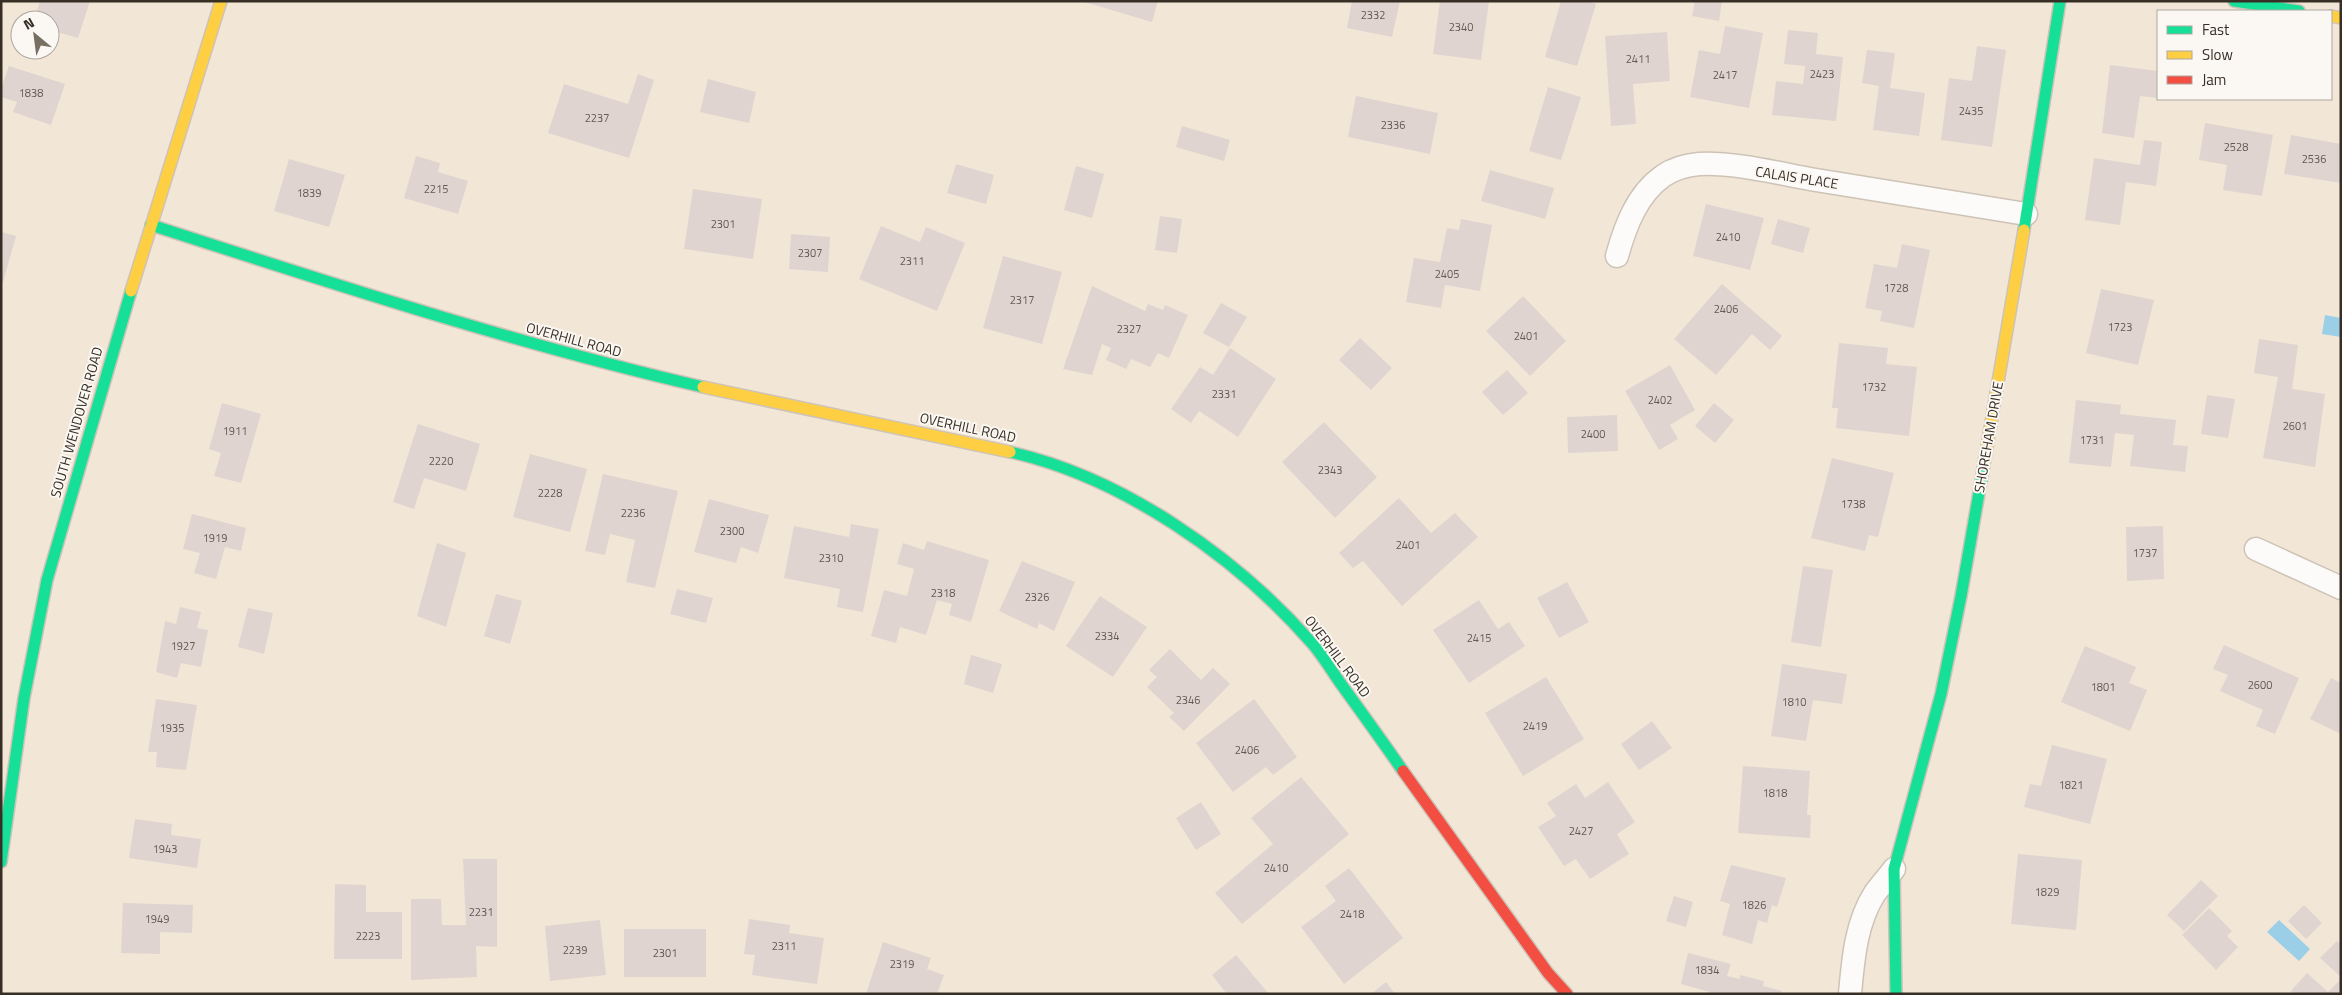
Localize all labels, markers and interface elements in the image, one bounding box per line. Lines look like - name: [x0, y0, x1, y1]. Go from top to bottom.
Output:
- house number: 2332: [1361, 7, 1385, 23]
- north arrow: [10, 10, 60, 60]
- legend: [2157, 10, 2332, 100]
- text: N: [19, 12, 38, 35]
- text: Fast: [2202, 18, 2230, 41]
- house number: 2340: [1449, 19, 1473, 35]
- text: Slow: [2202, 43, 2233, 66]
- house number: 2411: [1626, 51, 1650, 67]
- house number: 2423: [1810, 66, 1834, 82]
- house number: 2417: [1713, 67, 1737, 83]
- text: Jam: [2202, 68, 2226, 91]
- house number: 1838: [19, 85, 43, 101]
- house number: 2435: [1959, 103, 1983, 119]
- house number: 2237: [585, 110, 609, 126]
- house number: 2336: [1381, 117, 1405, 133]
- house number: 2528: [2224, 139, 2248, 155]
- house number: 2536: [2302, 151, 2326, 167]
- street label: CALAIS PLACE: [1754, 160, 1840, 194]
- house number: 2215: [424, 181, 448, 197]
- house number: 1839: [297, 185, 321, 201]
- house number: 2301: [711, 216, 735, 232]
- house number: 2410: [1716, 229, 1740, 245]
- house number: 2307: [798, 245, 822, 261]
- house number: 2311: [900, 253, 924, 269]
- house number: 2405: [1435, 266, 1459, 282]
- house number: 1728: [1884, 280, 1908, 296]
- house number: 2317: [1010, 292, 1034, 308]
- house number: 2406: [1714, 301, 1738, 317]
- street label: OVERHILL ROAD: [524, 316, 624, 362]
- house number: 1723: [2108, 319, 2132, 335]
- house number: 2327: [1117, 321, 1141, 337]
- house number: 2401: [1514, 328, 1538, 344]
- street label: SOUTH WENDOVER ROAD: [44, 344, 108, 500]
- house number: 1732: [1862, 379, 1886, 395]
- street label: SHOREHAM DRIVE: [1968, 380, 2008, 494]
- house number: 2331: [1212, 386, 1236, 402]
- house number: 2402: [1648, 392, 1672, 408]
- street label: OVERHILL ROAD: [918, 407, 1018, 447]
- house number: 2601: [2283, 418, 2307, 434]
- house number: 1911: [223, 423, 247, 439]
- house number: 2400: [1581, 426, 1605, 442]
- house number: 1731: [2080, 432, 2104, 448]
- house number: 2220: [429, 453, 453, 469]
- house number: 2343: [1318, 462, 1342, 478]
- house number: 2228: [538, 485, 562, 501]
- house number: 1738: [1841, 496, 1865, 512]
- house number: 2236: [621, 505, 645, 521]
- house number: 2300: [720, 523, 744, 539]
- house number: 1919: [203, 530, 227, 546]
- house number: 2401: [1396, 537, 1420, 553]
- house number: 1737: [2133, 545, 2157, 561]
- house number: 2310: [819, 550, 843, 566]
- house number: 2318: [931, 585, 955, 601]
- house number: 2326: [1025, 589, 1049, 605]
- street label: OVERHILL ROAD: [1300, 611, 1376, 701]
- house number: 2334: [1095, 628, 1119, 644]
- house number: 2415: [1467, 630, 1491, 646]
- house number: 1927: [171, 638, 195, 654]
- house number: 2600: [2248, 677, 2272, 693]
- house number: 1801: [2091, 679, 2115, 695]
- house number: 2346: [1176, 692, 1200, 708]
- house number: 1810: [1782, 694, 1806, 710]
- house number: 2419: [1523, 718, 1547, 734]
- house number: 1935: [160, 720, 184, 736]
- house number: 2406: [1235, 742, 1259, 758]
- house number: 1821: [2059, 777, 2083, 793]
- house number: 1818: [1763, 785, 1787, 801]
- house number: 2427: [1569, 823, 1593, 839]
- house number: 1943: [153, 841, 177, 857]
- house number: 2410: [1264, 860, 1288, 876]
- house number: 1829: [2035, 884, 2059, 900]
- house number: 1826: [1742, 897, 1766, 913]
- house number: 2231: [469, 904, 493, 920]
- house number: 2418: [1340, 906, 1364, 922]
- house number: 1949: [145, 911, 169, 927]
- house number: 2223: [356, 928, 380, 944]
- house number: 2311: [772, 938, 796, 954]
- house number: 2239: [563, 942, 587, 958]
- house number: 2301: [653, 945, 677, 961]
- house number: 2319: [890, 956, 914, 972]
- house number: 1834: [1695, 962, 1719, 978]

